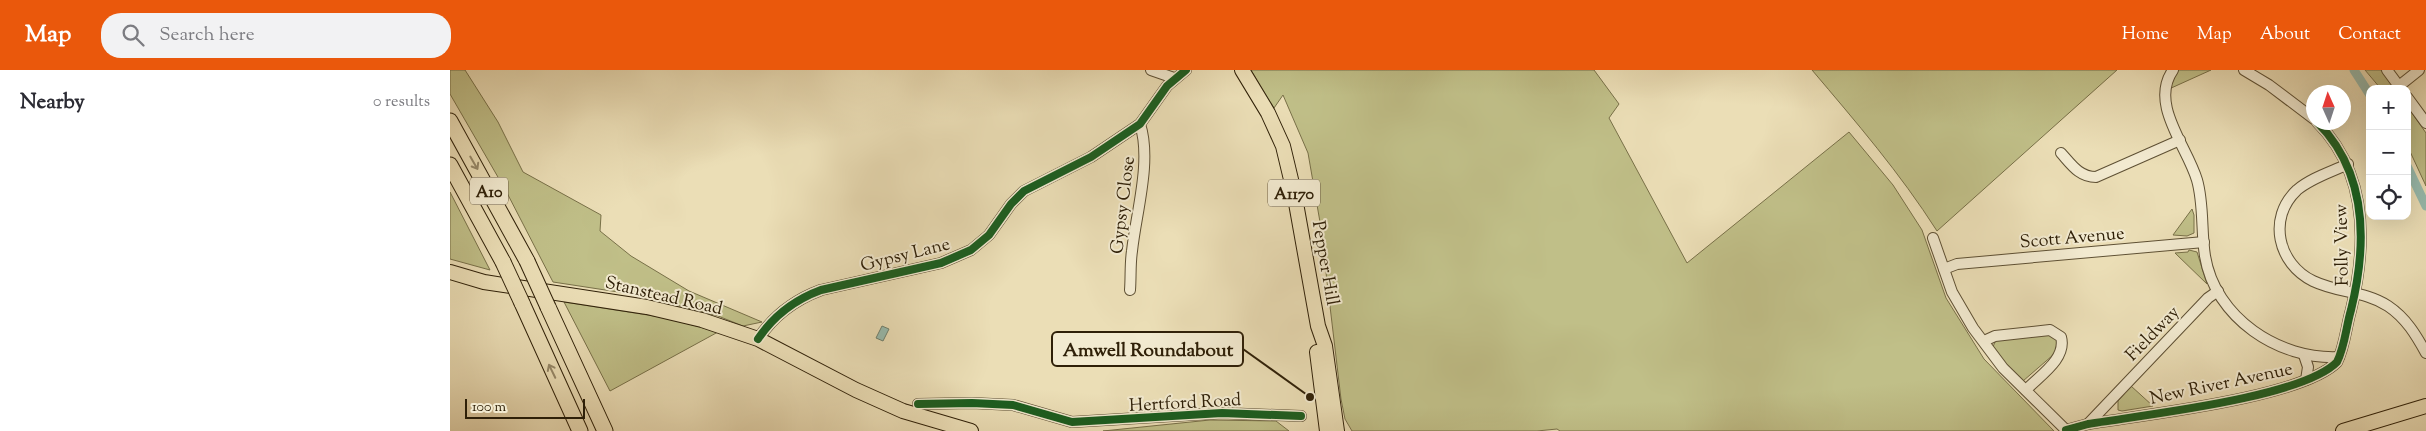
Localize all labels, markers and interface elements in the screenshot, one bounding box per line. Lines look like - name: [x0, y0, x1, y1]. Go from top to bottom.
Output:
- search box: [101, 13, 451, 58]
- text: Map: [25, 18, 71, 52]
- icon: search: [119, 21, 147, 49]
- text: Search here: [159, 22, 255, 49]
- text: Home: [2122, 22, 2169, 48]
- text: Map: [2197, 22, 2232, 48]
- text: About: [2260, 22, 2310, 48]
- text: Contact: [2338, 22, 2401, 48]
- north arrow: [2306, 85, 2351, 130]
- map controls: [2366, 85, 2411, 220]
- button: +: [2366, 85, 2411, 130]
- text: Nearby: [20, 88, 85, 118]
- text: 0 results: [373, 91, 430, 114]
- button: −: [2366, 130, 2411, 175]
- street label: Gypsy Close: [1105, 155, 1143, 256]
- one-way arrow: [470, 156, 480, 170]
- button: locate: [2366, 175, 2411, 220]
- road number: A10: [470, 178, 508, 204]
- road number: A1170: [1268, 180, 1320, 206]
- street label: Folly View: [2329, 203, 2357, 286]
- street label: Pepper Hill: [1304, 219, 1344, 308]
- street label: Scott Avenue: [2019, 221, 2126, 257]
- street label: Gypsy Lane: [858, 232, 953, 280]
- street label: Stanstead Road: [602, 271, 725, 323]
- street label: Fieldway: [2120, 301, 2187, 368]
- callout: Amwell Roundabout: [1052, 332, 1243, 366]
- text: Amwell Roundabout: [1063, 338, 1234, 365]
- street label: New River Avenue: [2148, 357, 2295, 413]
- one-way arrow: [547, 364, 556, 379]
- street label: Hertford Road: [1128, 388, 1242, 420]
- scale bar: [465, 396, 585, 419]
- text: 100 m: [472, 398, 506, 418]

